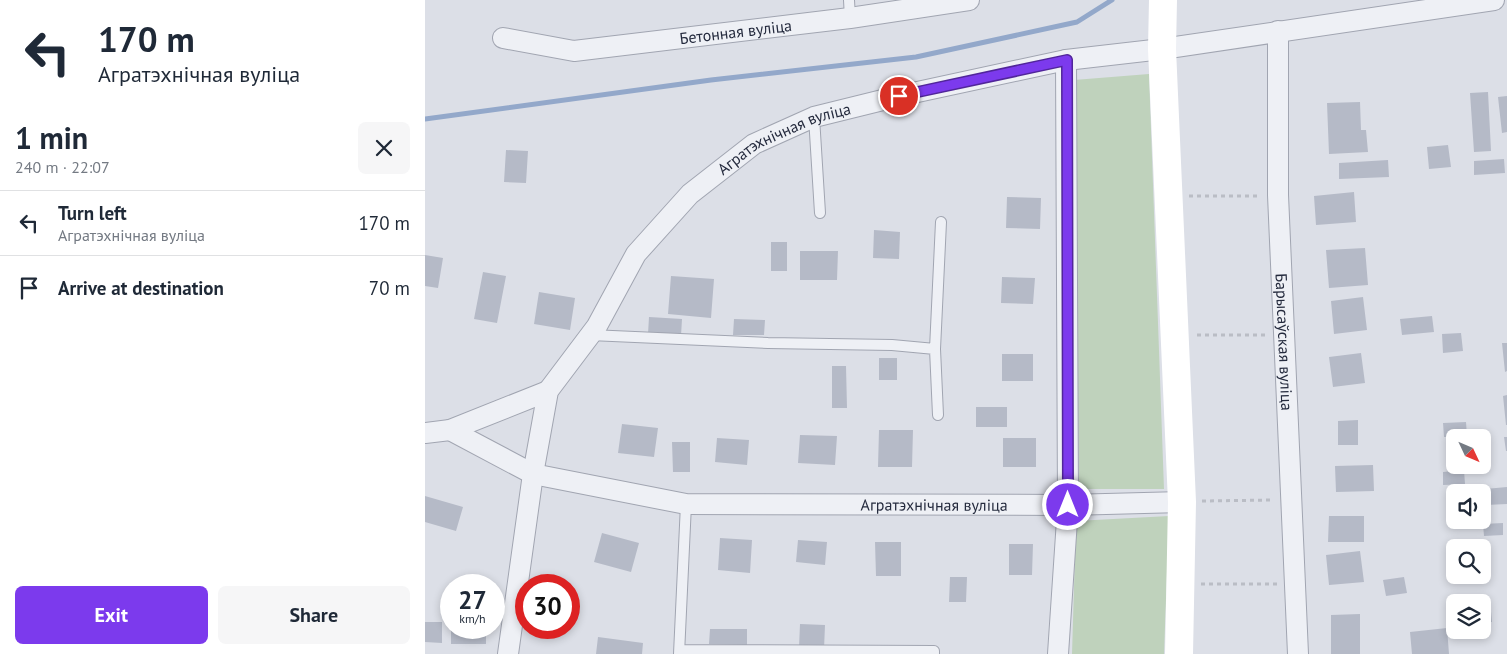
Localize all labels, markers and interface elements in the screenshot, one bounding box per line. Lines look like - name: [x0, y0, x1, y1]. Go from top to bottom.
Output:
- street label: Бетонная вуліца: [678, 15, 793, 48]
- text: 170 m: [98, 16, 195, 62]
- icon: left: [15, 20, 80, 85]
- text: Агратэхнічная вуліца: [98, 60, 300, 88]
- pin: [878, 75, 920, 117]
- icon: arrive: [885, 82, 913, 110]
- street label: Агратэхнічная вуліца: [713, 98, 853, 179]
- text: 1 min: [15, 118, 88, 157]
- button: close: [358, 122, 410, 174]
- text: 240 m · 22:07: [15, 157, 110, 177]
- text: Turn left: [58, 201, 127, 225]
- icon: left: [15, 209, 43, 237]
- text: 170 m: [358, 211, 410, 235]
- text: Агратэхнічная вуліца: [58, 225, 205, 245]
- street label: Барысаўская вуліца: [1271, 273, 1297, 411]
- icon: arrive: [15, 274, 43, 302]
- text: Arrive at destination: [58, 276, 224, 300]
- text: 70 m: [369, 276, 410, 300]
- north arrow: [1446, 429, 1491, 474]
- map controls: [1446, 429, 1491, 639]
- position arrow: [1041, 478, 1093, 530]
- button: sound: [1446, 484, 1491, 529]
- street label: Агратэхнічная вуліца: [861, 494, 1008, 515]
- button: search: [1446, 539, 1491, 584]
- speed limit sign: 30: [515, 574, 580, 639]
- text: 27: [458, 584, 487, 616]
- button: Exit: [15, 586, 208, 644]
- button: Share: [218, 586, 410, 644]
- button: layers: [1446, 594, 1491, 639]
- text: km/h: [459, 611, 486, 626]

